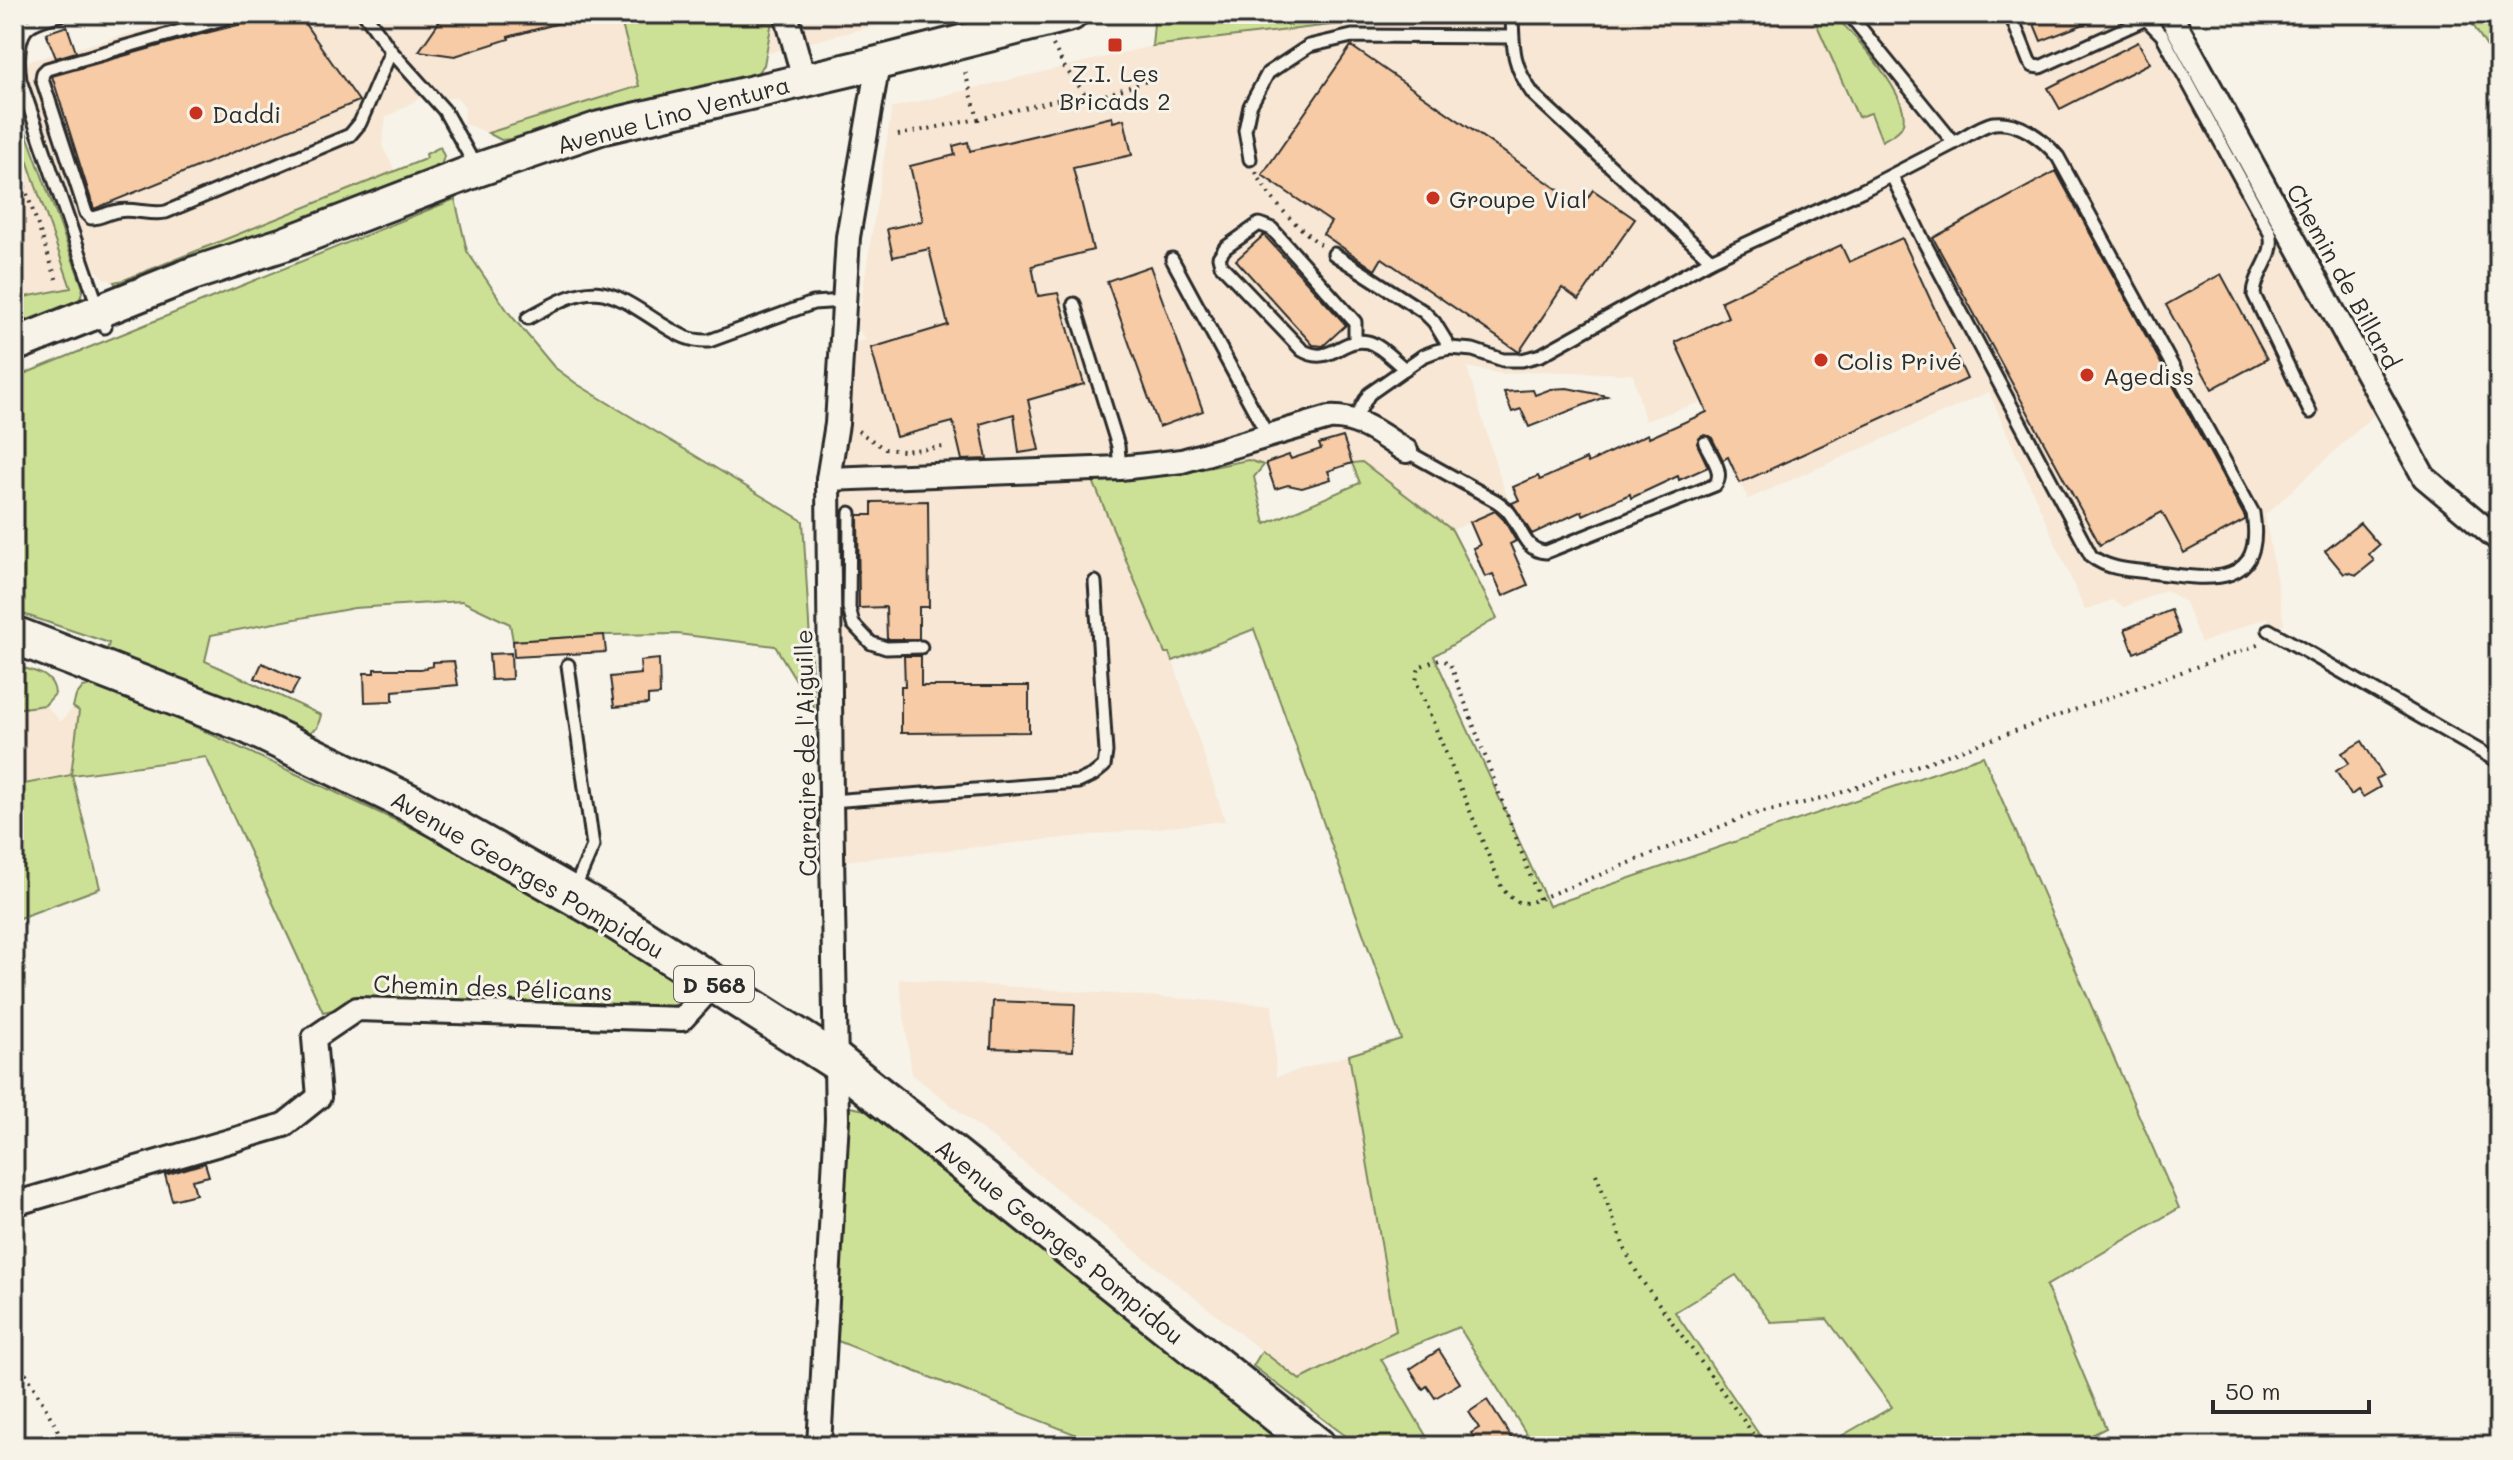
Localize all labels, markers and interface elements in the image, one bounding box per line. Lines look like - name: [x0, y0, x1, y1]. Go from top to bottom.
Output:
- marker: Z.I. Les Bricads 2: [1106, 36, 1124, 54]
- place label: Z.I. Les Bricads 2: [1059, 57, 1171, 116]
- street label: Avenue Lino Ventura: [553, 68, 793, 160]
- place label: Daddi: [212, 98, 281, 129]
- marker: Daddi: [187, 104, 205, 122]
- street label: Chemin de Billard: [2280, 178, 2408, 374]
- place label: Groupe Vial: [1449, 183, 1587, 214]
- marker: Groupe Vial: [1424, 189, 1442, 207]
- place label: Colis Privé: [1837, 345, 1962, 376]
- marker: Colis Privé: [1812, 351, 1830, 369]
- place label: Agediss: [2103, 360, 2194, 391]
- marker: Agediss: [2078, 366, 2096, 384]
- street label: Carraire de l'Aiguille: [787, 629, 823, 877]
- street label: Avenue Georges Pompidou: [386, 783, 670, 965]
- road number: D 568: [674, 966, 754, 1002]
- street label: Chemin des Pélicans: [373, 967, 613, 1007]
- street label: Avenue Georges Pompidou: [930, 1131, 1190, 1351]
- scale bar: [2213, 1364, 2369, 1414]
- text: 50 m: [2225, 1375, 2281, 1406]

